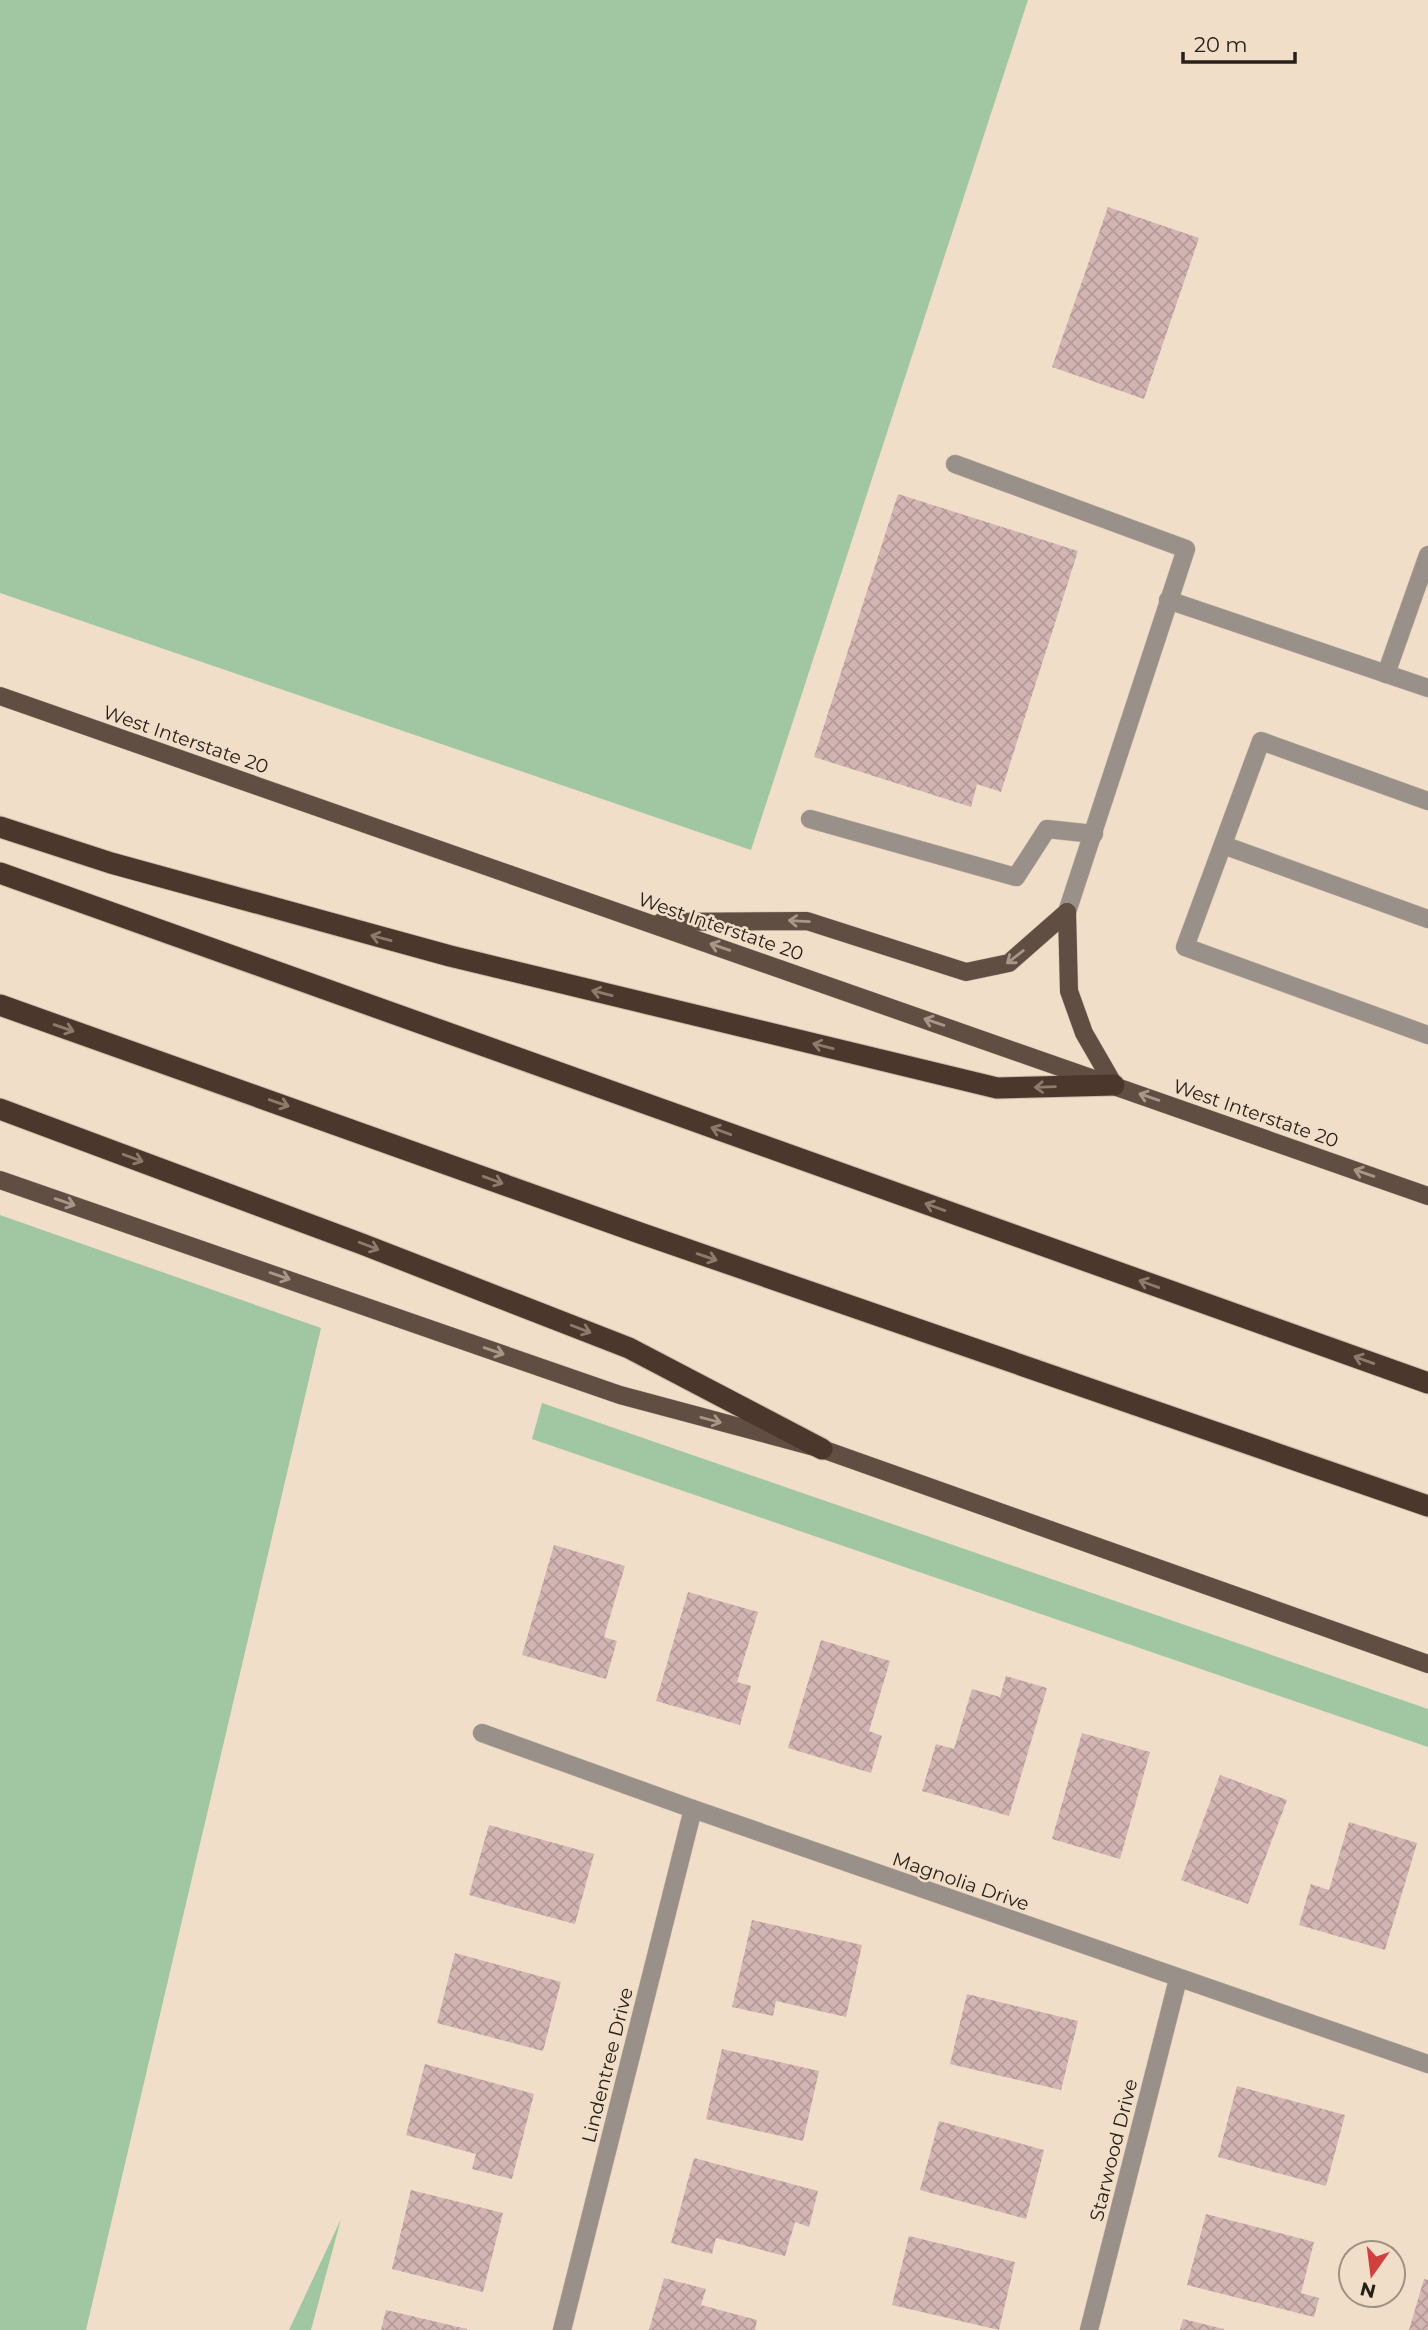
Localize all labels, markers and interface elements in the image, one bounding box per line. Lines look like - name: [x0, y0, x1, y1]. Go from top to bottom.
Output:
- scale bar: [1183, 21, 1295, 65]
- text: 20 m: [1194, 32, 1248, 57]
- street label: West Interstate 20: [100, 700, 272, 779]
- street label: West Interstate 20: [635, 887, 807, 966]
- one-way arrow: [788, 915, 811, 928]
- one-way arrow: [370, 930, 392, 943]
- one-way arrow: [709, 940, 731, 953]
- one-way arrow: [1007, 949, 1025, 964]
- one-way arrow: [591, 986, 614, 999]
- one-way arrow: [924, 1015, 946, 1027]
- one-way arrow: [53, 1023, 75, 1035]
- one-way arrow: [812, 1039, 835, 1053]
- street label: West Interstate 20: [1170, 1074, 1342, 1153]
- one-way arrow: [1034, 1080, 1057, 1094]
- one-way arrow: [1139, 1090, 1161, 1103]
- one-way arrow: [268, 1098, 290, 1110]
- one-way arrow: [710, 1124, 732, 1136]
- one-way arrow: [121, 1153, 143, 1165]
- one-way arrow: [1353, 1166, 1375, 1178]
- one-way arrow: [482, 1175, 504, 1187]
- one-way arrow: [53, 1197, 75, 1209]
- one-way arrow: [925, 1200, 947, 1212]
- one-way arrow: [357, 1241, 379, 1254]
- one-way arrow: [696, 1252, 718, 1264]
- one-way arrow: [268, 1271, 290, 1283]
- one-way arrow: [1139, 1276, 1161, 1289]
- one-way arrow: [569, 1324, 591, 1337]
- one-way arrow: [483, 1346, 505, 1358]
- one-way arrow: [1353, 1353, 1375, 1365]
- one-way arrow: [700, 1414, 722, 1427]
- street label: Magnolia Drive: [889, 1847, 1032, 1916]
- street label: Lindentree Drive: [577, 1985, 638, 2145]
- street label: Starwood Drive: [1085, 2076, 1142, 2224]
- north arrow: [1337, 2239, 1407, 2309]
- text: N: [1358, 2277, 1378, 2303]

